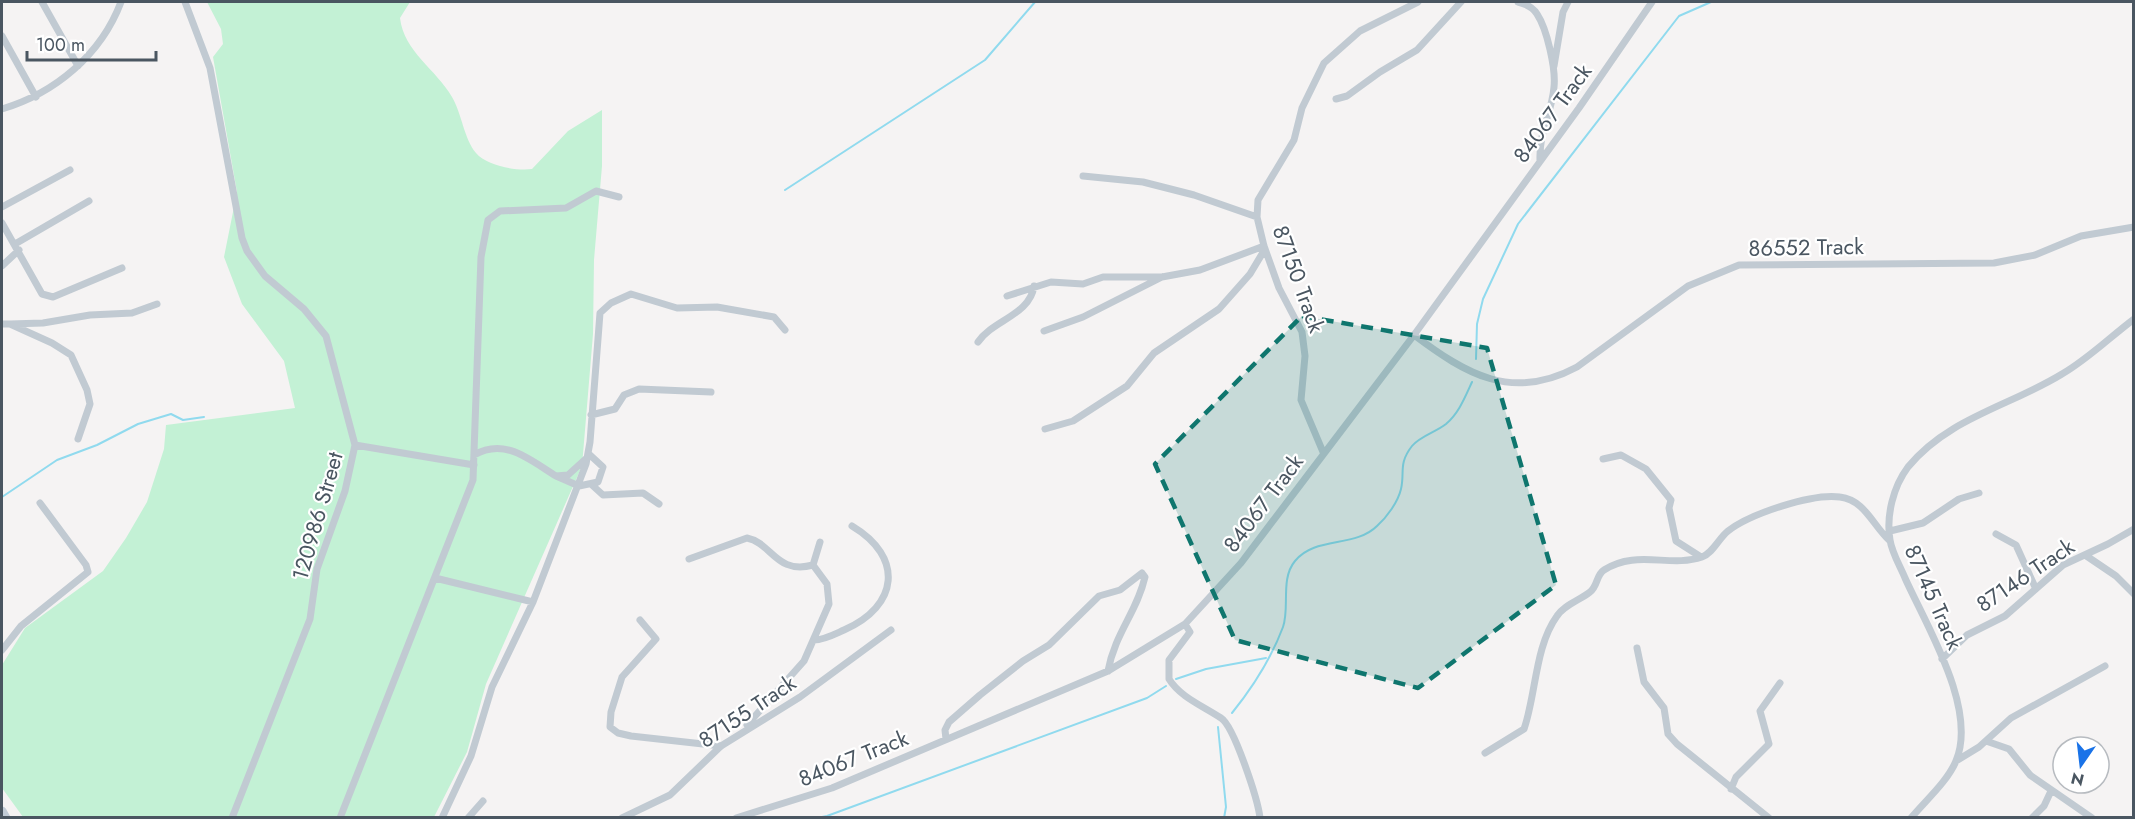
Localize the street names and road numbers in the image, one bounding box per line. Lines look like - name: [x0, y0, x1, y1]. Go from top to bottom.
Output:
- street label: 84067 Track: [1505, 57, 1599, 169]
- street label: 87150 Track: [1265, 221, 1333, 337]
- street label: 86552 Track: [1748, 230, 1864, 264]
- street label: 120986 Street: [283, 447, 351, 584]
- street label: 84067 Track: [1215, 447, 1311, 559]
- street label: 87146 Track: [1970, 530, 2081, 620]
- street label: 87145 Track: [1897, 539, 1971, 655]
- street label: 87155 Track: [692, 666, 802, 755]
- street label: 84067 Track: [793, 721, 913, 794]

